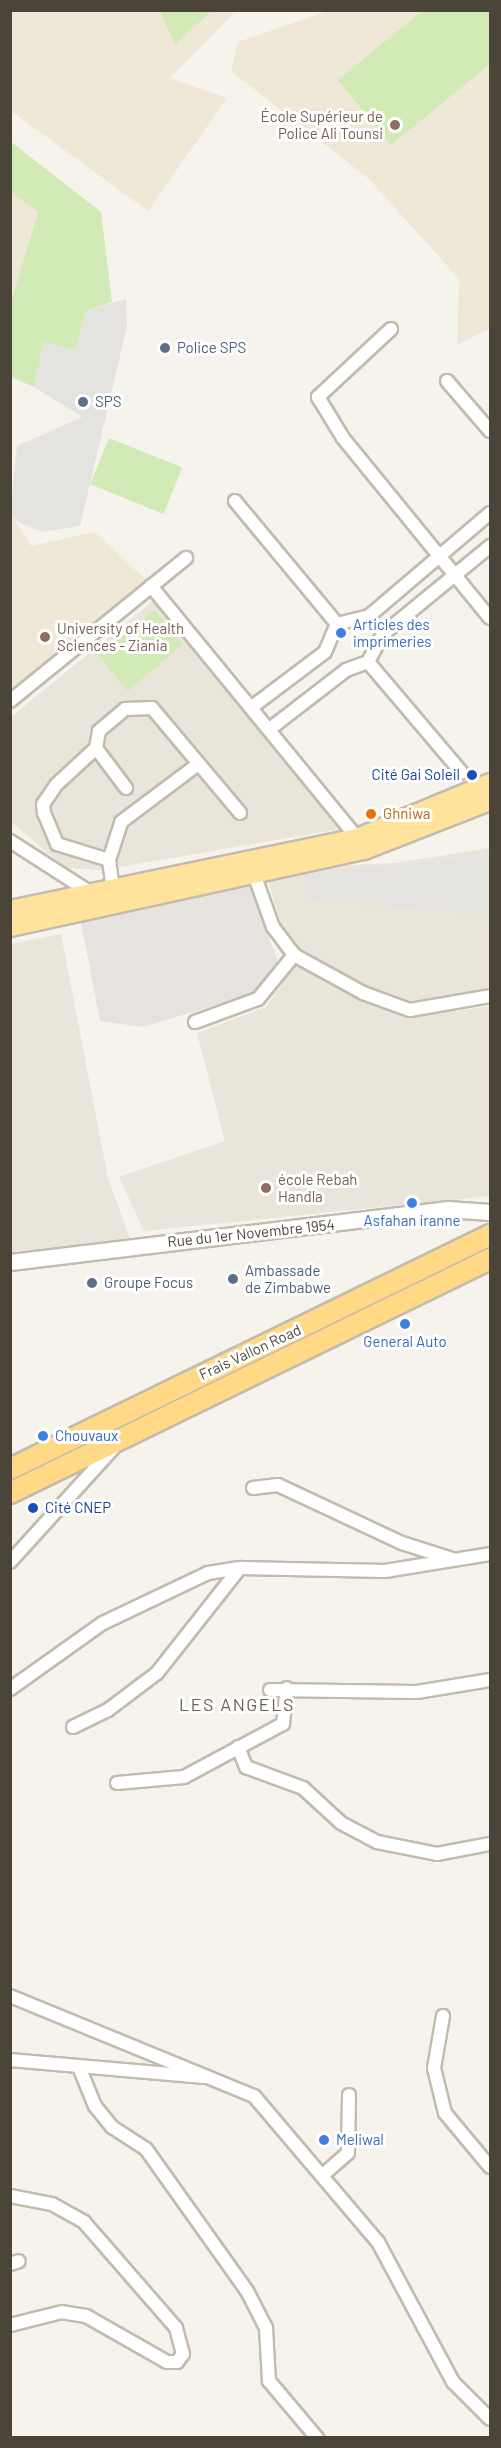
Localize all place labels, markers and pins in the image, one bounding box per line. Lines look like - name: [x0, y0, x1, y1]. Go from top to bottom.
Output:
- place label: École Supérieur de Police Ali Tounsi: [261, 107, 383, 142]
- marker: École Supérieur de Police Ali Tounsi: [388, 118, 402, 132]
- place label: Police SPS: [177, 339, 246, 357]
- marker: Police SPS: [158, 341, 172, 355]
- place label: SPS: [95, 393, 121, 411]
- marker: SPS: [76, 395, 90, 409]
- place label: Articles des imprimeries: [353, 615, 431, 650]
- place label: University of Health Sciences - Ziania: [57, 619, 184, 654]
- marker: Articles des imprimeries: [334, 626, 348, 640]
- marker: University of Health Sciences - Ziania: [38, 630, 52, 644]
- place label: Cité Gai Soleil: [372, 766, 460, 784]
- marker: Cité Gai Soleil: [465, 768, 479, 782]
- place label: Ghniwa: [383, 805, 431, 823]
- marker: Ghniwa: [364, 807, 378, 821]
- place label: école Rebah Handla: [278, 1170, 357, 1205]
- marker: école Rebah Handla: [259, 1181, 273, 1195]
- marker: Asfahan iranne: [405, 1196, 419, 1210]
- place label: Asfahan iranne: [364, 1212, 460, 1230]
- place label: Ambassade de Zimbabwe: [245, 1261, 331, 1296]
- marker: Ambassade de Zimbabwe: [226, 1272, 240, 1286]
- place label: Groupe Focus: [104, 1274, 193, 1292]
- marker: Groupe Focus: [85, 1276, 99, 1290]
- marker: General Auto: [398, 1317, 412, 1331]
- place label: General Auto: [363, 1333, 447, 1351]
- place label: Chouvaux: [55, 1427, 118, 1445]
- marker: Chouvaux: [36, 1429, 50, 1443]
- place label: Cité CNEP: [45, 1499, 111, 1517]
- marker: Cité CNEP: [26, 1501, 40, 1515]
- place label: Meliwal: [336, 2131, 384, 2149]
- marker: Meliwal: [317, 2133, 331, 2147]

